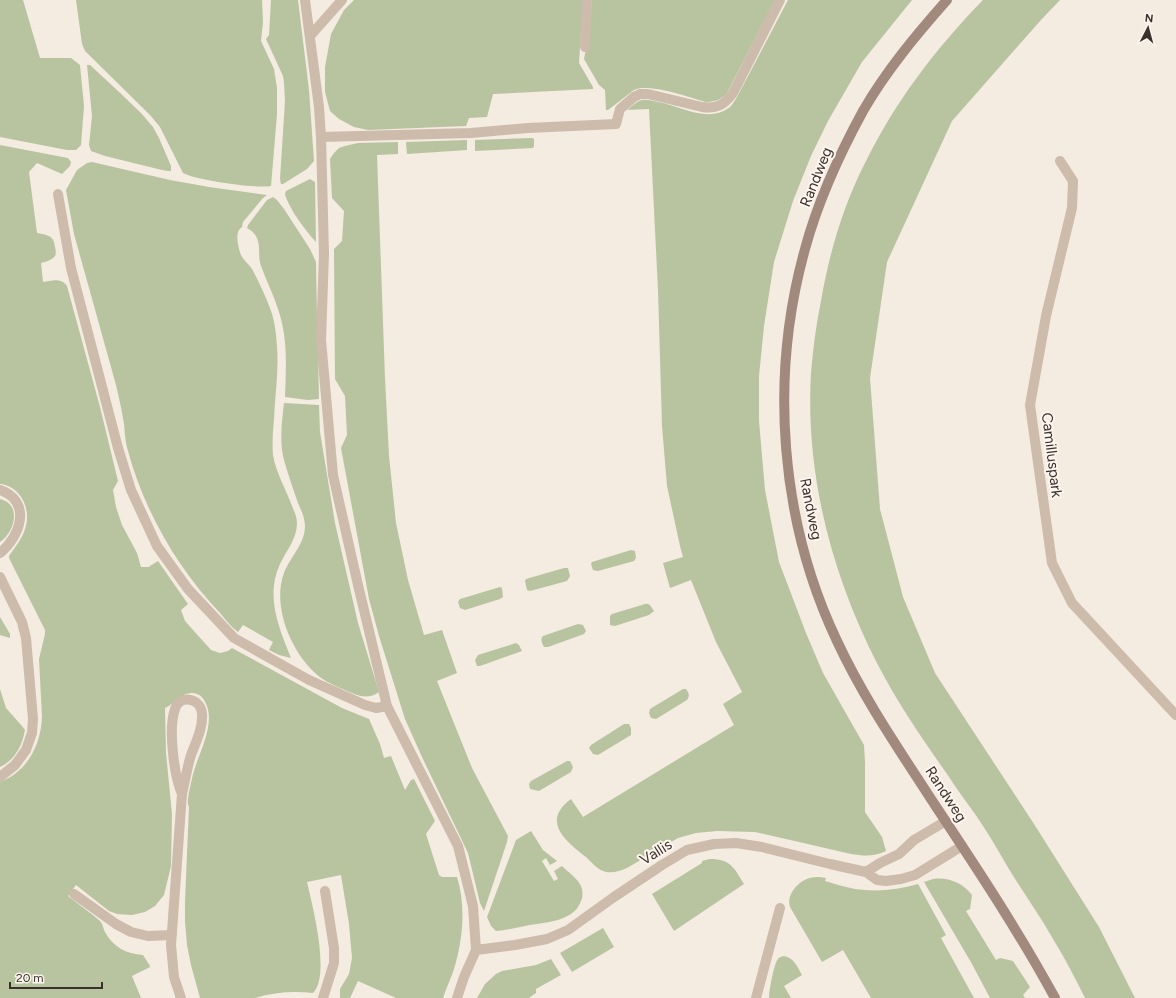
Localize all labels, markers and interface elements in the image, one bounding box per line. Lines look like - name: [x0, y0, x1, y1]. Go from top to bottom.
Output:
- north arrow: [1128, 8, 1168, 48]
- text: N: [1144, 12, 1154, 25]
- street label: Randweg: [796, 145, 836, 209]
- street label: Camilluspark: [1038, 411, 1066, 499]
- street label: Randweg: [796, 476, 826, 542]
- street label: Randweg: [921, 763, 971, 825]
- street label: Vallis: [637, 835, 675, 869]
- scale bar: [10, 964, 102, 990]
- text: 20 m: [16, 971, 44, 985]

